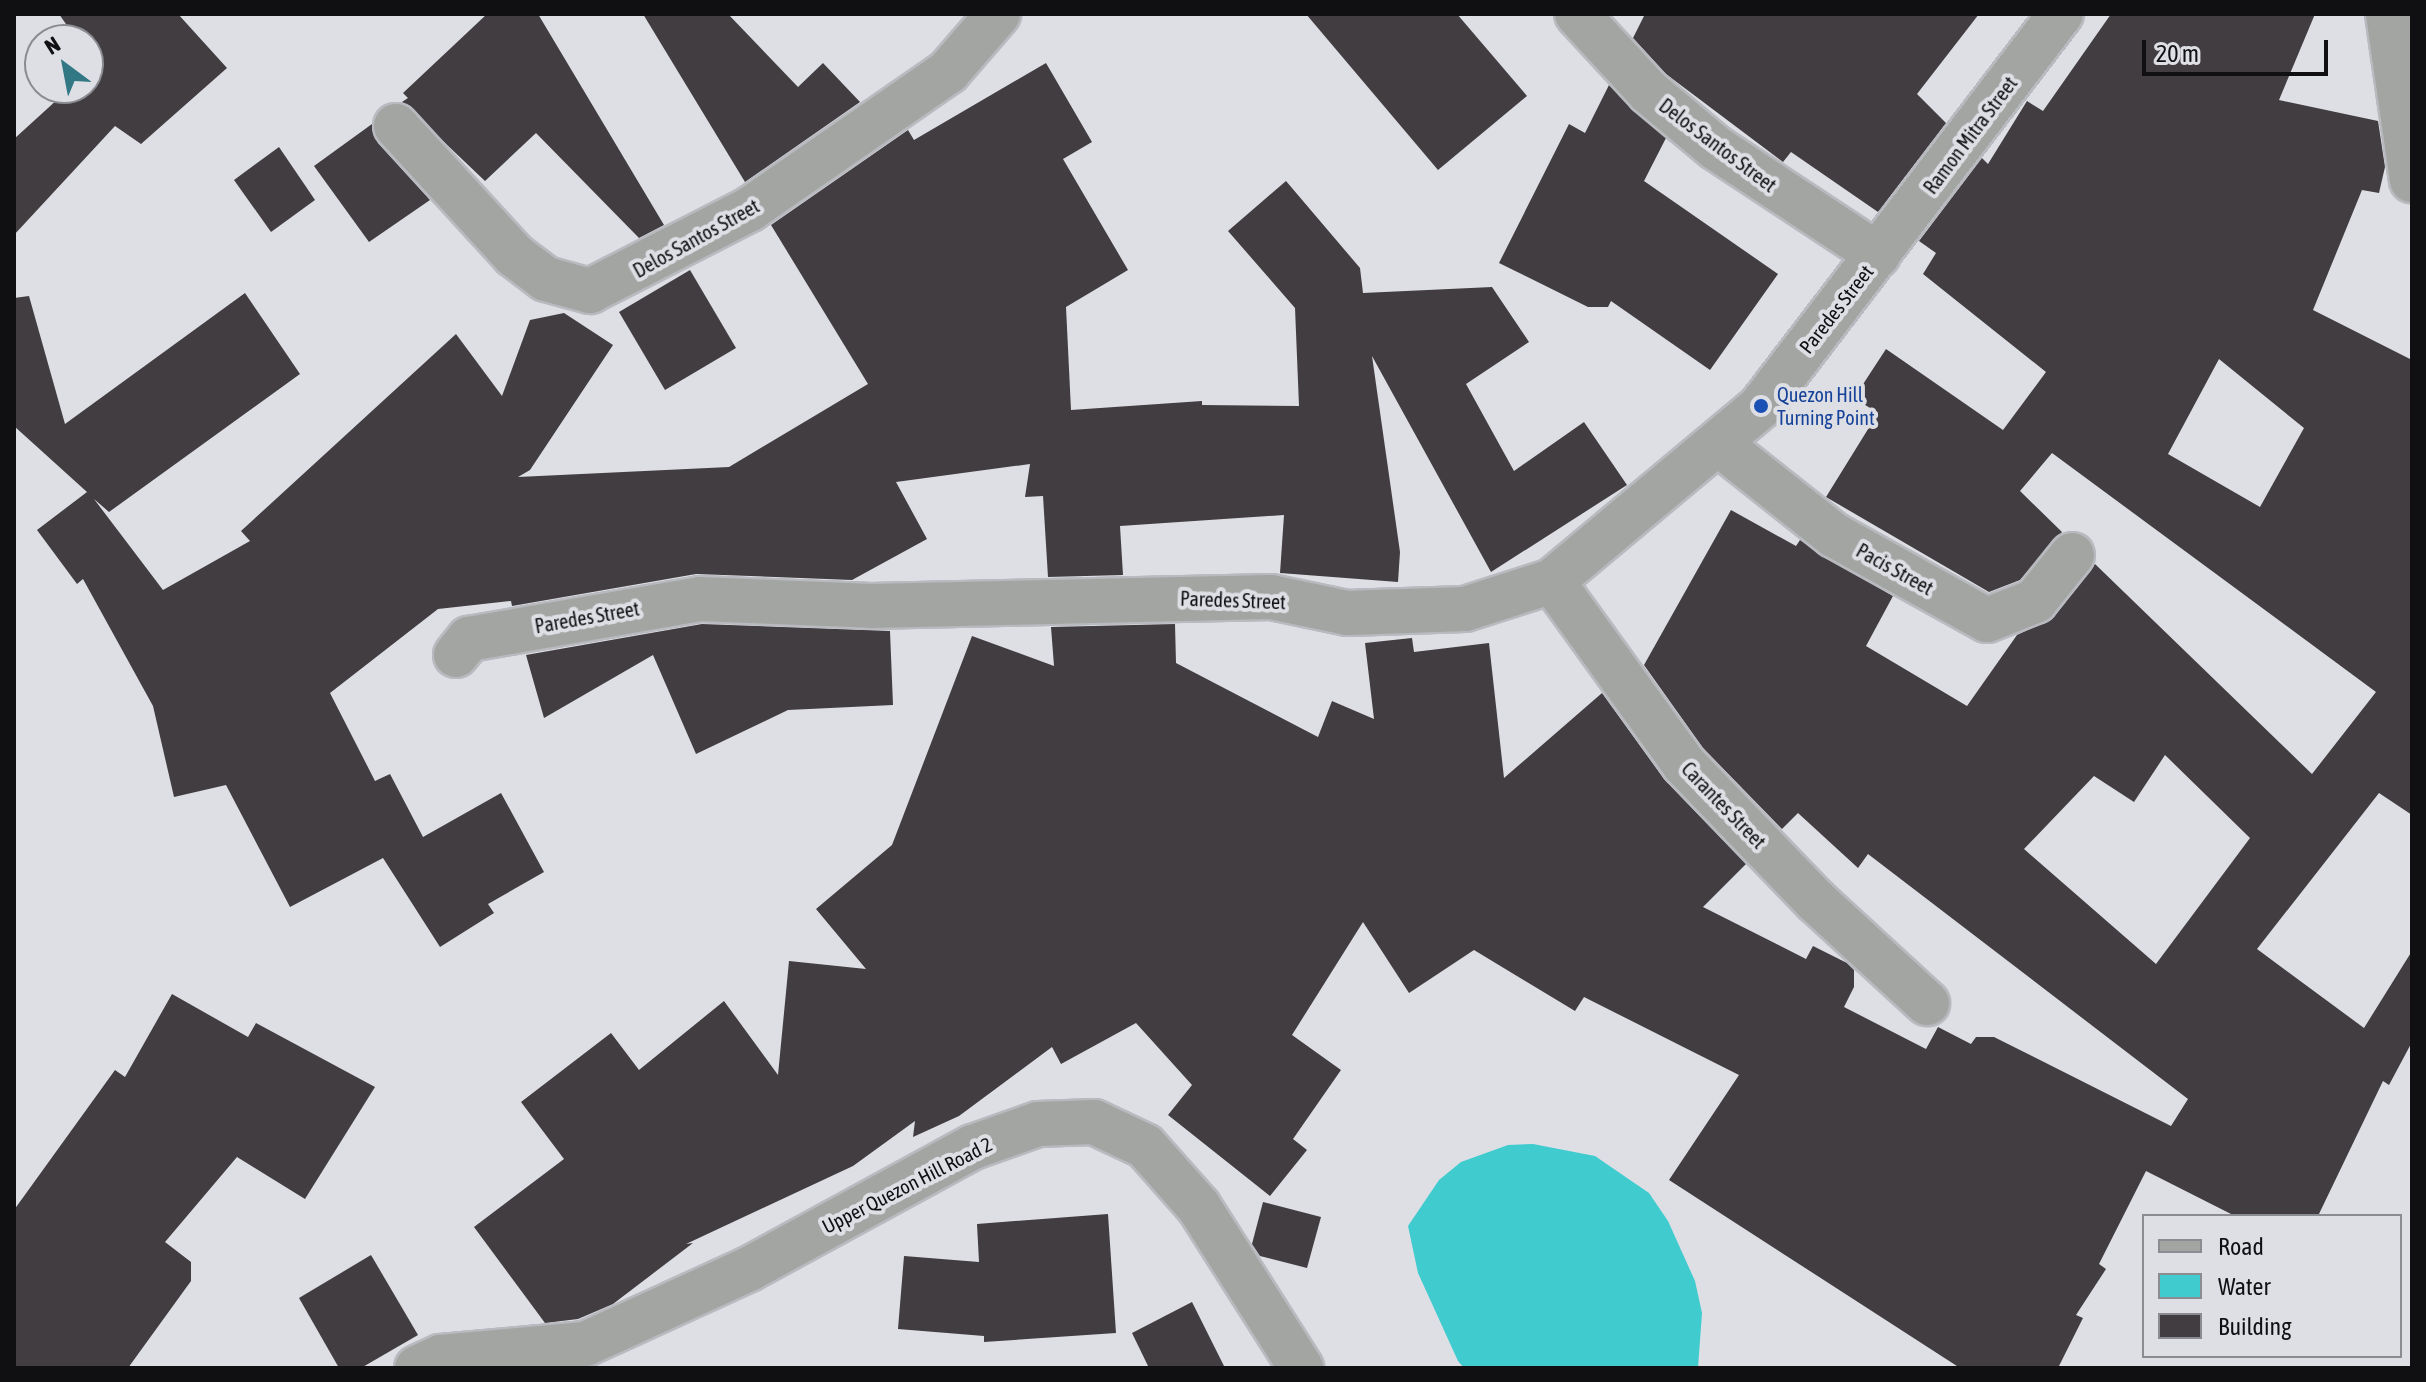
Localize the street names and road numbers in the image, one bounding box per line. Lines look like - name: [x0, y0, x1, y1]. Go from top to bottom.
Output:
- street label: Ramon Mitra Street: [1918, 72, 2022, 198]
- street label: Delos Santos Street: [1655, 93, 1781, 197]
- street label: Delos Santos Street: [629, 193, 763, 283]
- street label: Paredes Street: [1794, 260, 1878, 358]
- street label: Pacis Street: [1852, 538, 1938, 600]
- street label: Paredes Street: [1180, 586, 1286, 614]
- street label: Paredes Street: [533, 596, 641, 638]
- street label: Carantes Street: [1677, 757, 1771, 853]
- street label: Upper Quezon Hill Road 2: [818, 1132, 996, 1238]

